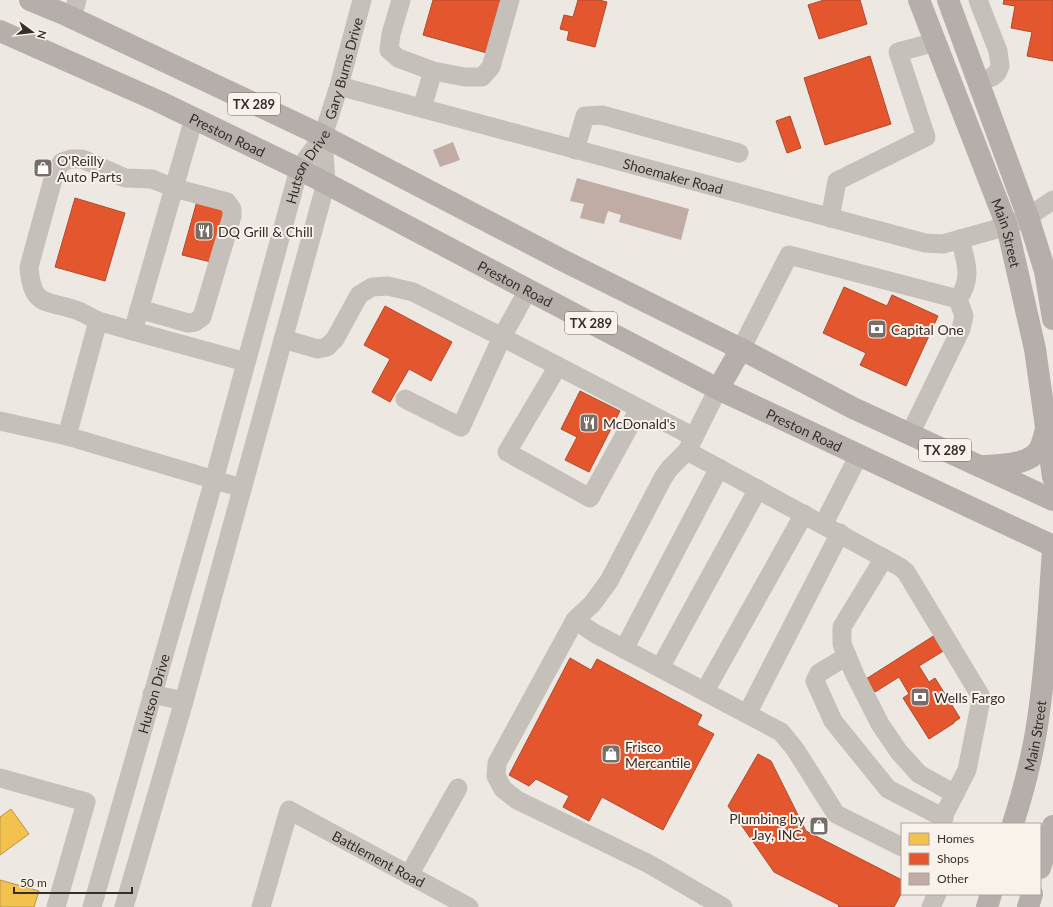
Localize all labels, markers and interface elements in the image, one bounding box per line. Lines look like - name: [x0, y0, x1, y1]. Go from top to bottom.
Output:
- north arrow: [12, 12, 52, 52]
- street label: Gary Burns Drive: [320, 15, 366, 121]
- text: N: [35, 29, 50, 40]
- road number: TX 289: [228, 93, 280, 115]
- street label: Preston Road: [187, 109, 268, 160]
- street label: Hutson Drive: [281, 128, 333, 206]
- place label: O'Reilly Auto Parts: [57, 152, 122, 185]
- street label: Shoemaker Road: [621, 154, 725, 197]
- shop icon: O'Reilly Auto Parts: [32, 157, 54, 179]
- street label: Main Street: [988, 196, 1025, 269]
- restaurant icon: DQ Grill & Chill: [193, 220, 215, 242]
- place label: DQ Grill & Chill: [218, 223, 313, 240]
- street label: Preston Road: [475, 256, 556, 310]
- road number: TX 289: [565, 312, 617, 334]
- bank icon: Capital One: [866, 318, 888, 340]
- place label: Capital One: [891, 321, 964, 338]
- street label: Preston Road: [764, 404, 845, 455]
- restaurant icon: McDonald's: [578, 412, 600, 434]
- place label: McDonald's: [603, 415, 676, 432]
- road number: TX 289: [919, 439, 971, 461]
- street label: Hutson Drive: [134, 652, 172, 735]
- bank icon: Wells Fargo: [909, 686, 931, 708]
- place label: Wells Fargo: [934, 689, 1005, 706]
- street label: Main Street: [1020, 699, 1049, 773]
- place label: Frisco Mercantile: [625, 738, 691, 771]
- shop icon: Frisco Mercantile: [600, 743, 622, 765]
- place label: Plumbing by Jay, INC.: [729, 810, 806, 843]
- shop icon: Plumbing by Jay, INC.: [808, 815, 830, 837]
- legend: [901, 823, 1041, 895]
- street label: Battlement Road: [330, 827, 428, 890]
- text: Homes: [937, 831, 974, 846]
- text: Shops: [937, 851, 969, 866]
- scale bar: [14, 869, 132, 895]
- text: Other: [937, 871, 969, 886]
- text: 50 m: [20, 875, 47, 890]

